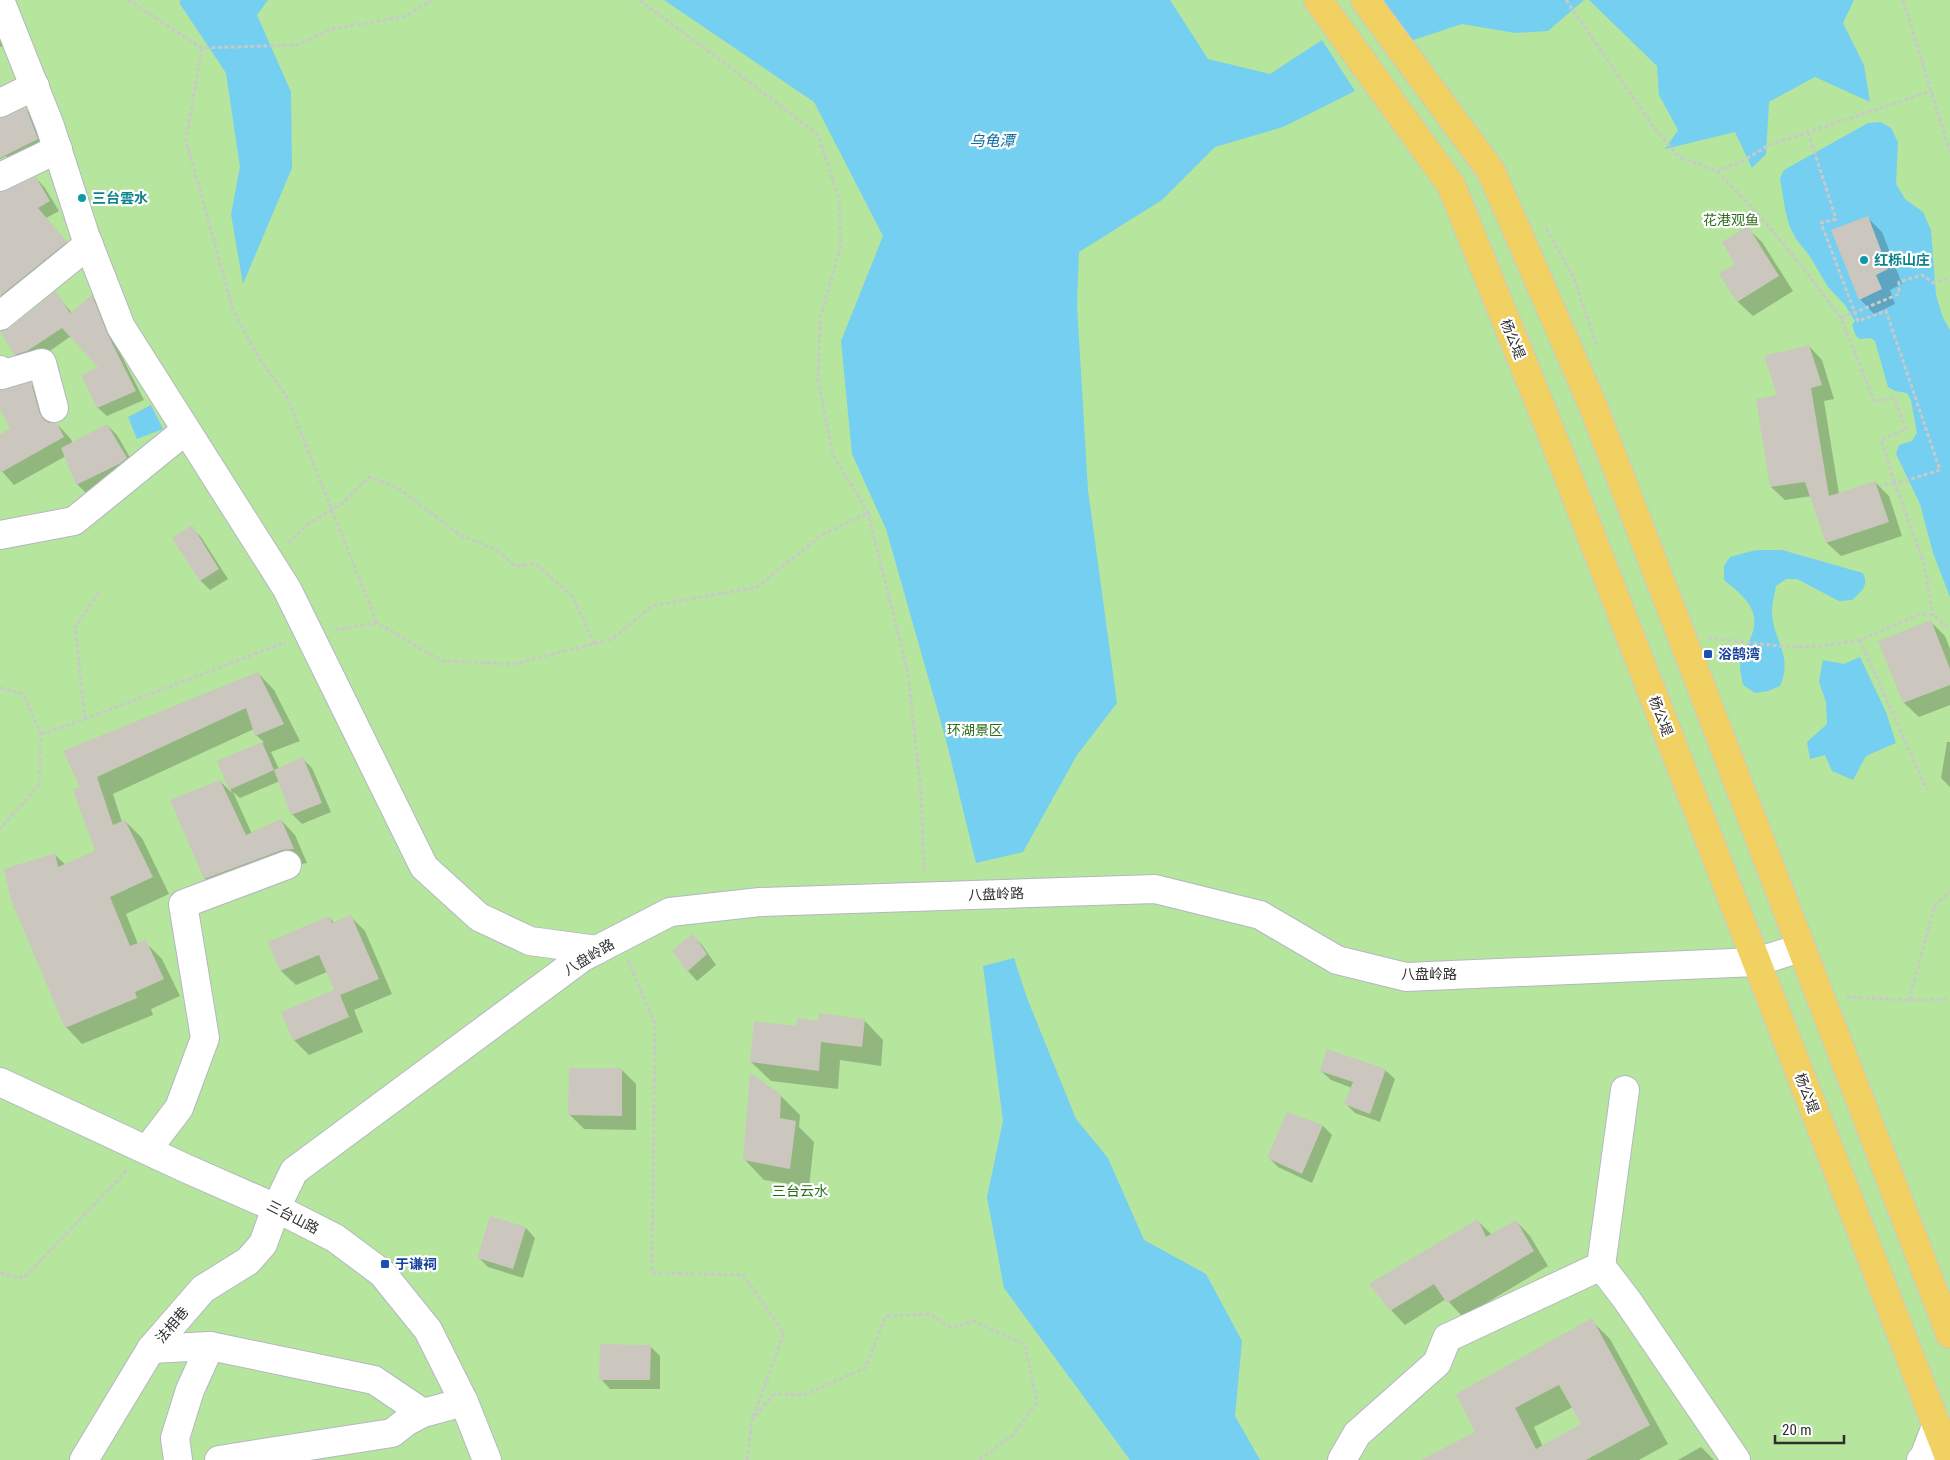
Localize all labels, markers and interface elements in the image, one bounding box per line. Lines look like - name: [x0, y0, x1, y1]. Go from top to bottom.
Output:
- water label: 乌龟潭: [969, 132, 1017, 150]
- place label: 三台雲水: [92, 190, 148, 206]
- marker: 三台雲水: [76, 192, 88, 204]
- park label: 花港观鱼: [1703, 212, 1759, 228]
- place label: 红栎山庄: [1874, 252, 1930, 268]
- marker: 红栎山庄: [1858, 254, 1870, 266]
- street label: 杨公堤: [1498, 317, 1528, 361]
- place label: 浴鹄湾: [1718, 646, 1760, 662]
- marker: 浴鹄湾: [1702, 648, 1714, 660]
- street label: 杨公堤: [1646, 694, 1676, 738]
- park label: 环湖景区: [947, 722, 1003, 738]
- street label: 八盘岭路: [968, 885, 1024, 903]
- street label: 八盘岭路: [561, 936, 617, 978]
- street label: 八盘岭路: [1401, 966, 1457, 982]
- street label: 杨公堤: [1792, 1071, 1822, 1115]
- park label: 三台云水: [772, 1183, 828, 1199]
- street label: 三台山路: [264, 1197, 322, 1237]
- place label: 于谦祠: [395, 1256, 437, 1272]
- marker: 于谦祠: [379, 1258, 391, 1270]
- street label: 法相巷: [152, 1304, 192, 1346]
- scale bar: [1775, 1412, 1844, 1444]
- text: 20 m: [1782, 1421, 1812, 1439]

